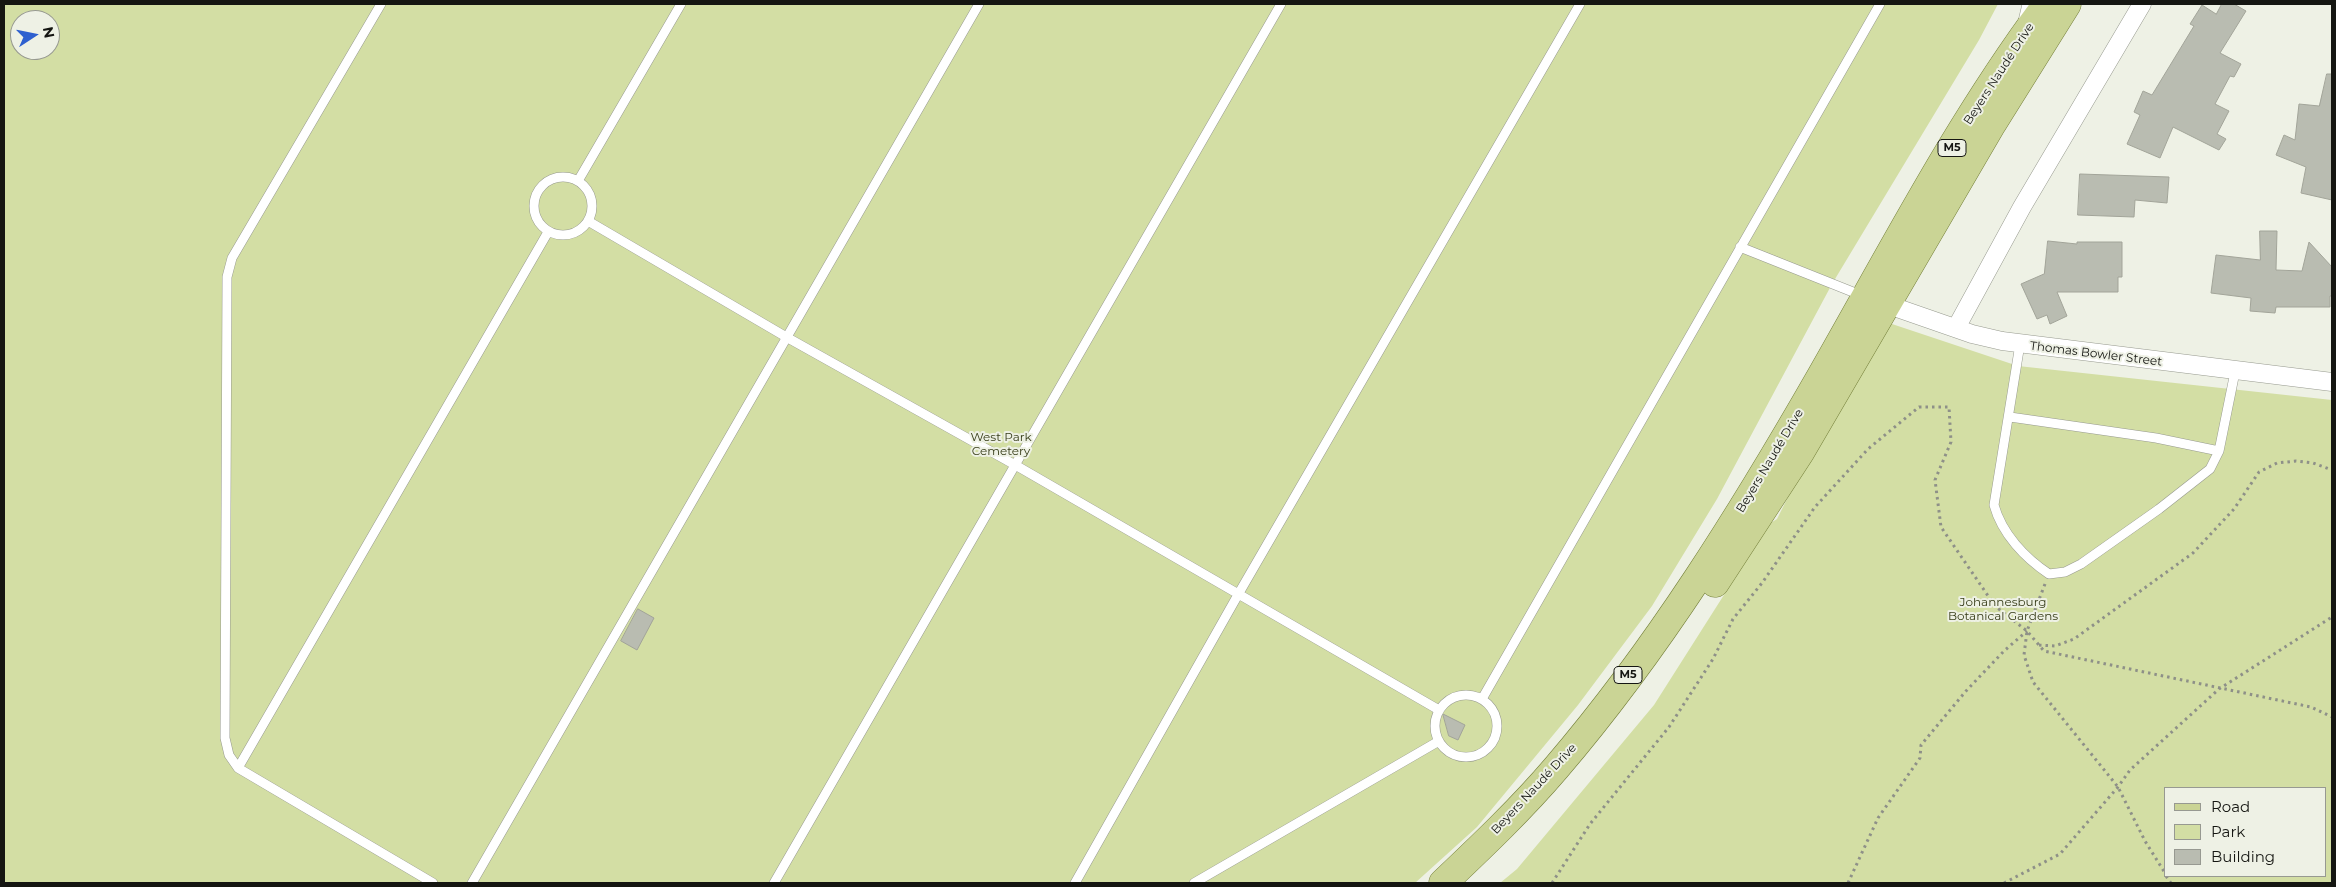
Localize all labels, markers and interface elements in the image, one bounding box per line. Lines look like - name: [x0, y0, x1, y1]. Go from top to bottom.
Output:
- north arrow: [10, 10, 60, 60]
- street label: Beyers Naudé Drive: [1961, 20, 2037, 128]
- text: N: [39, 25, 59, 40]
- road number: M5: [1938, 140, 1966, 156]
- street label: Thomas Bowler Street: [2029, 339, 2163, 369]
- street label: Beyers Naudé Drive: [1733, 407, 1807, 515]
- park label: West Park Cemetery: [970, 430, 1032, 458]
- park label: Johannesburg Botanical Gardens: [1948, 595, 2058, 623]
- road number: M5: [1614, 666, 1642, 684]
- street label: Beyers Naudé Drive: [1488, 741, 1580, 837]
- legend: [2164, 787, 2326, 877]
- text: Road: [2211, 797, 2250, 816]
- text: Park: [2211, 822, 2245, 841]
- text: Building: [2211, 847, 2275, 866]

